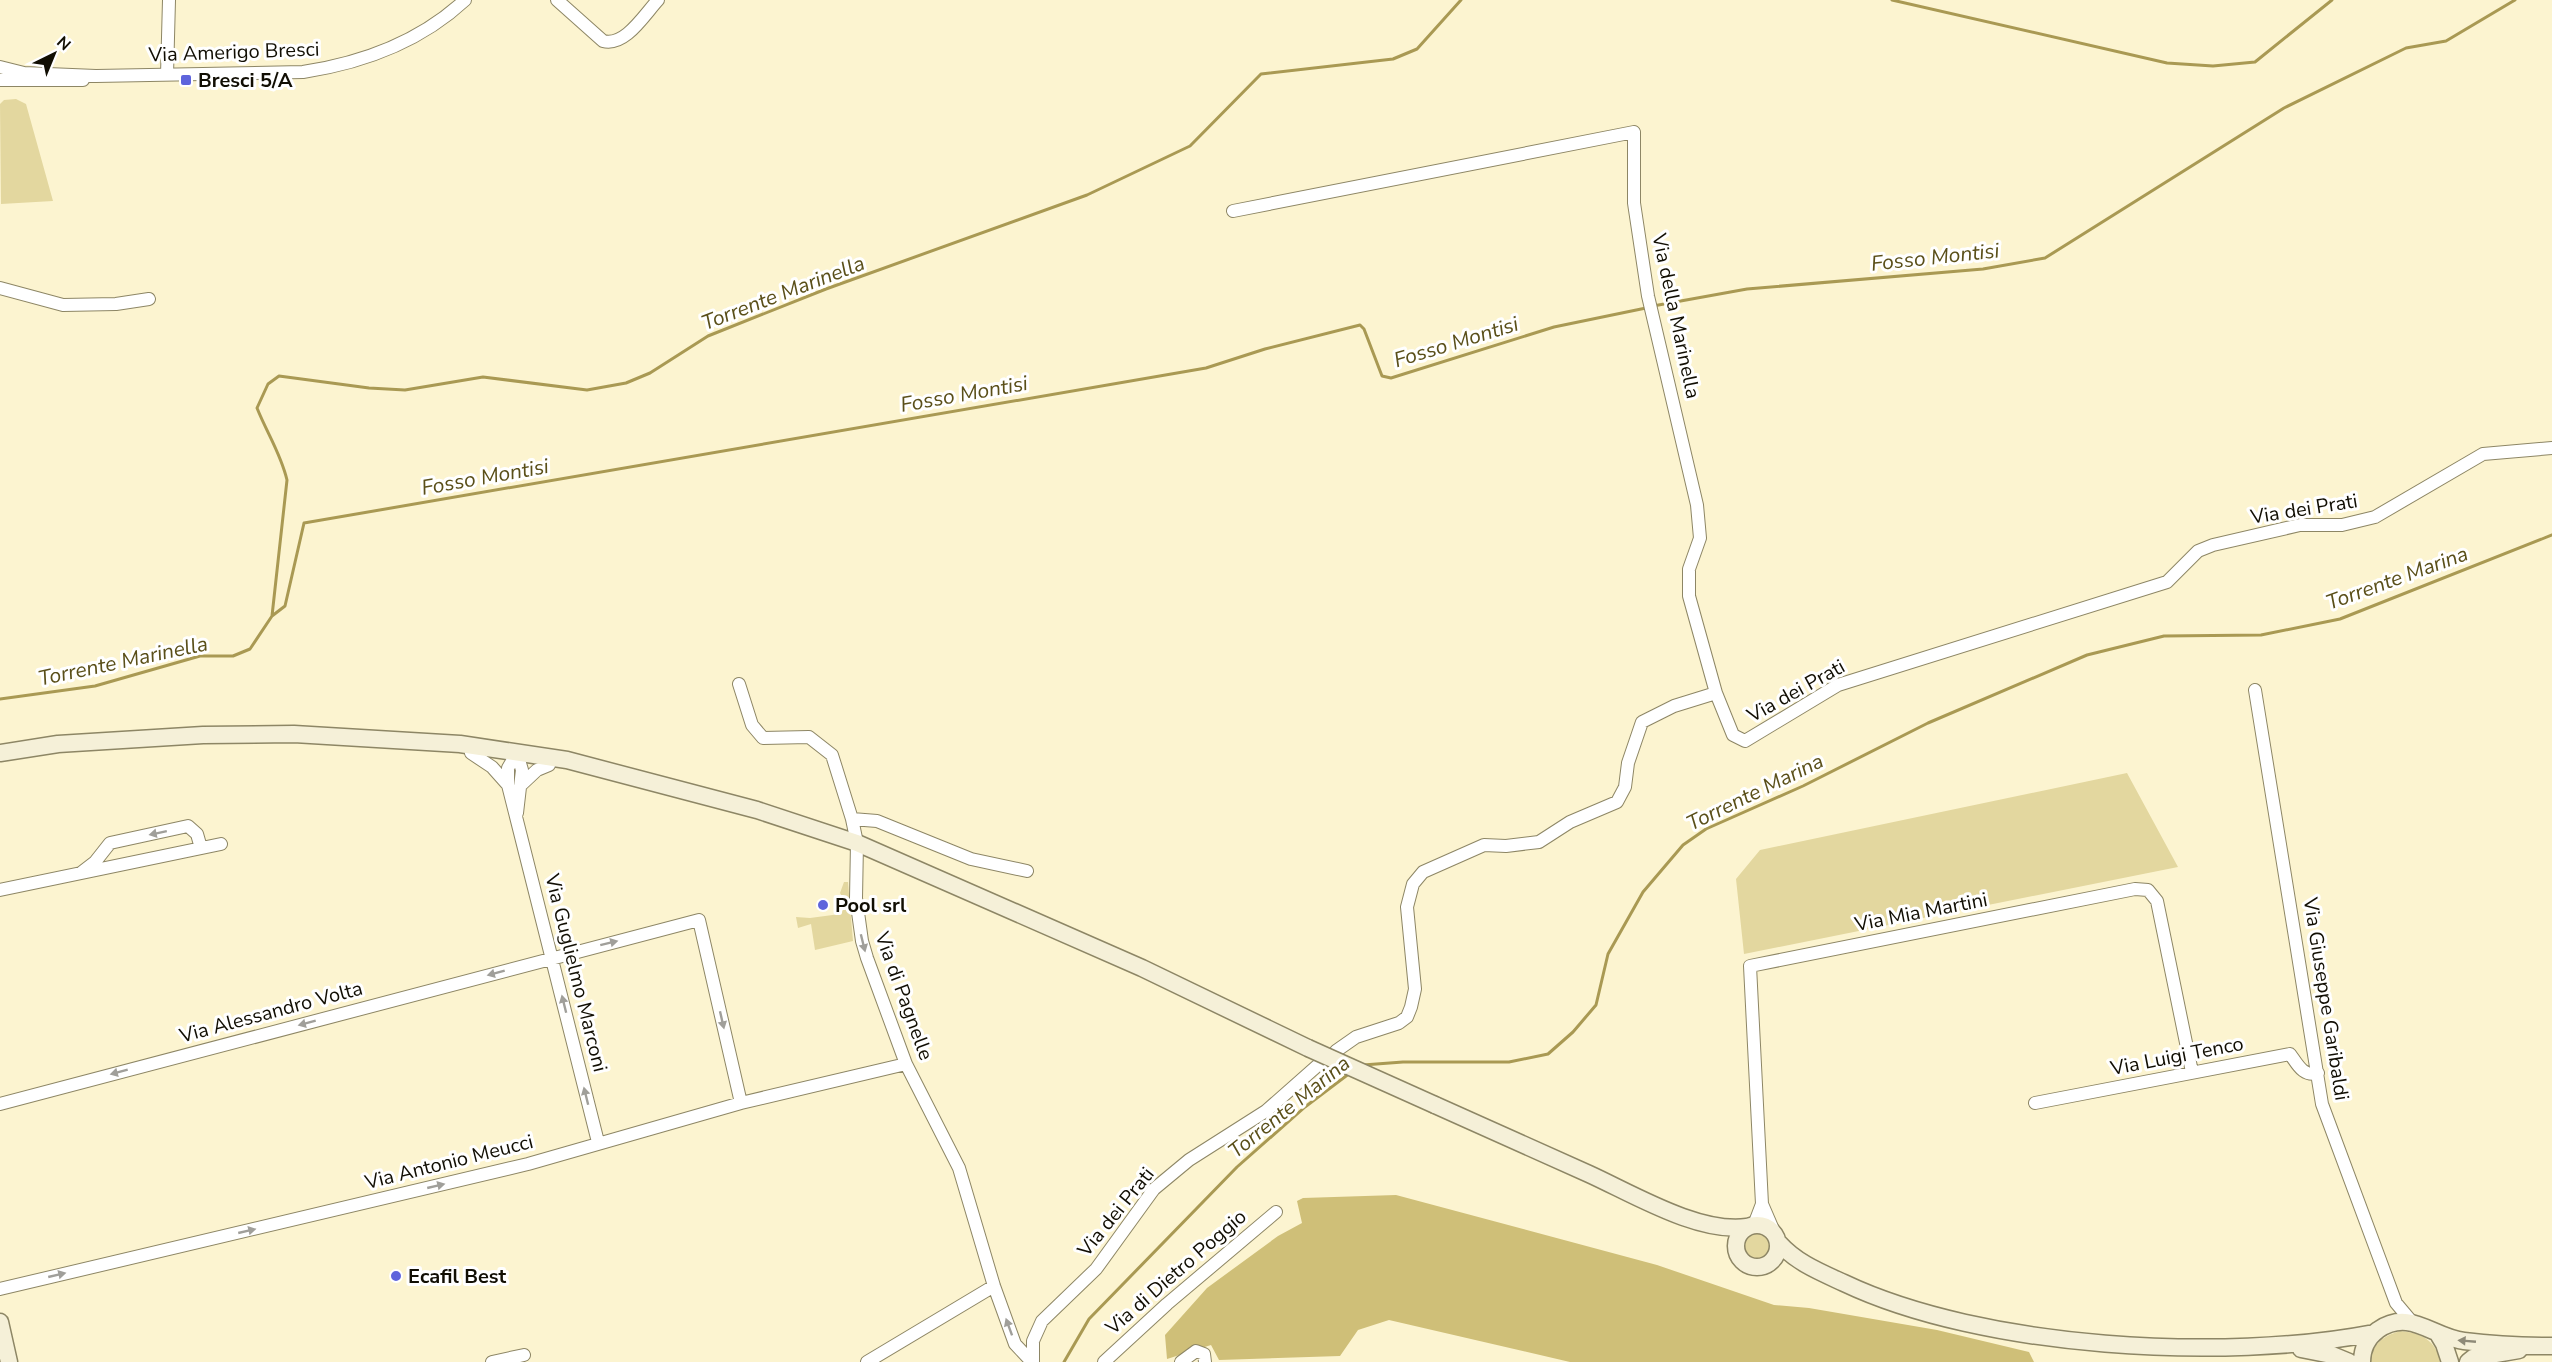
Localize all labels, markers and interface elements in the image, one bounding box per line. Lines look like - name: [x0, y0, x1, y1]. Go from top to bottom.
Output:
- north arrow: [24, 24, 84, 84]
- text: N: [52, 32, 75, 56]
- street label: Via Amerigo Bresci: [147, 36, 320, 69]
- place label: Bresci 5/A: [198, 67, 293, 94]
- marker: Bresci 5/A: [179, 73, 193, 87]
- street label: Via della Marinella: [1645, 230, 1707, 401]
- water label: Fosso Montisi: [1869, 236, 2002, 278]
- water label: Torrente Marinella: [697, 249, 869, 337]
- water label: Fosso Montisi: [1390, 309, 1523, 374]
- water label: Fosso Montisi: [898, 369, 1031, 419]
- water label: Fosso Montisi: [419, 452, 552, 502]
- street label: Via dei Prati: [2248, 487, 2359, 531]
- water label: Torrente Marina: [2322, 539, 2472, 617]
- water label: Torrente Marinella: [36, 629, 210, 693]
- street label: Via dei Prati: [1741, 653, 1850, 729]
- water label: Torrente Marina: [1682, 747, 1828, 837]
- one-way arrow: [148, 829, 167, 838]
- street label: Via Guglielmo Marconi: [538, 870, 614, 1075]
- street label: Via Mia Martini: [1851, 886, 1990, 938]
- place label: Pool srl: [835, 892, 907, 919]
- street label: Via Giuseppe Garibaldi: [2296, 895, 2355, 1102]
- marker: Pool srl: [816, 898, 830, 912]
- street label: Via di Pagnelle: [868, 927, 940, 1064]
- one-way arrow: [859, 934, 868, 952]
- one-way arrow: [600, 938, 618, 948]
- one-way arrow: [487, 969, 505, 978]
- street label: Via Alessandro Volta: [176, 975, 365, 1050]
- one-way arrow: [558, 994, 568, 1013]
- one-way arrow: [718, 1011, 727, 1030]
- one-way arrow: [298, 1018, 316, 1028]
- street label: Via Luigi Tenco: [2107, 1030, 2246, 1082]
- water label: Torrente Marina: [1222, 1049, 1356, 1165]
- one-way arrow: [110, 1068, 128, 1078]
- one-way arrow: [581, 1086, 591, 1105]
- street label: Via Antonio Meucci: [361, 1128, 536, 1196]
- street label: Via dei Prati: [1071, 1162, 1160, 1263]
- one-way arrow: [427, 1180, 446, 1190]
- street label: Via di Dietro Poggio: [1099, 1203, 1252, 1341]
- one-way arrow: [238, 1225, 256, 1235]
- place label: Ecafil Best: [408, 1263, 506, 1290]
- marker: Ecafil Best: [389, 1269, 403, 1283]
- one-way arrow: [48, 1270, 66, 1280]
- one-way arrow: [1004, 1317, 1014, 1335]
- one-way arrow: [2458, 1336, 2477, 1345]

